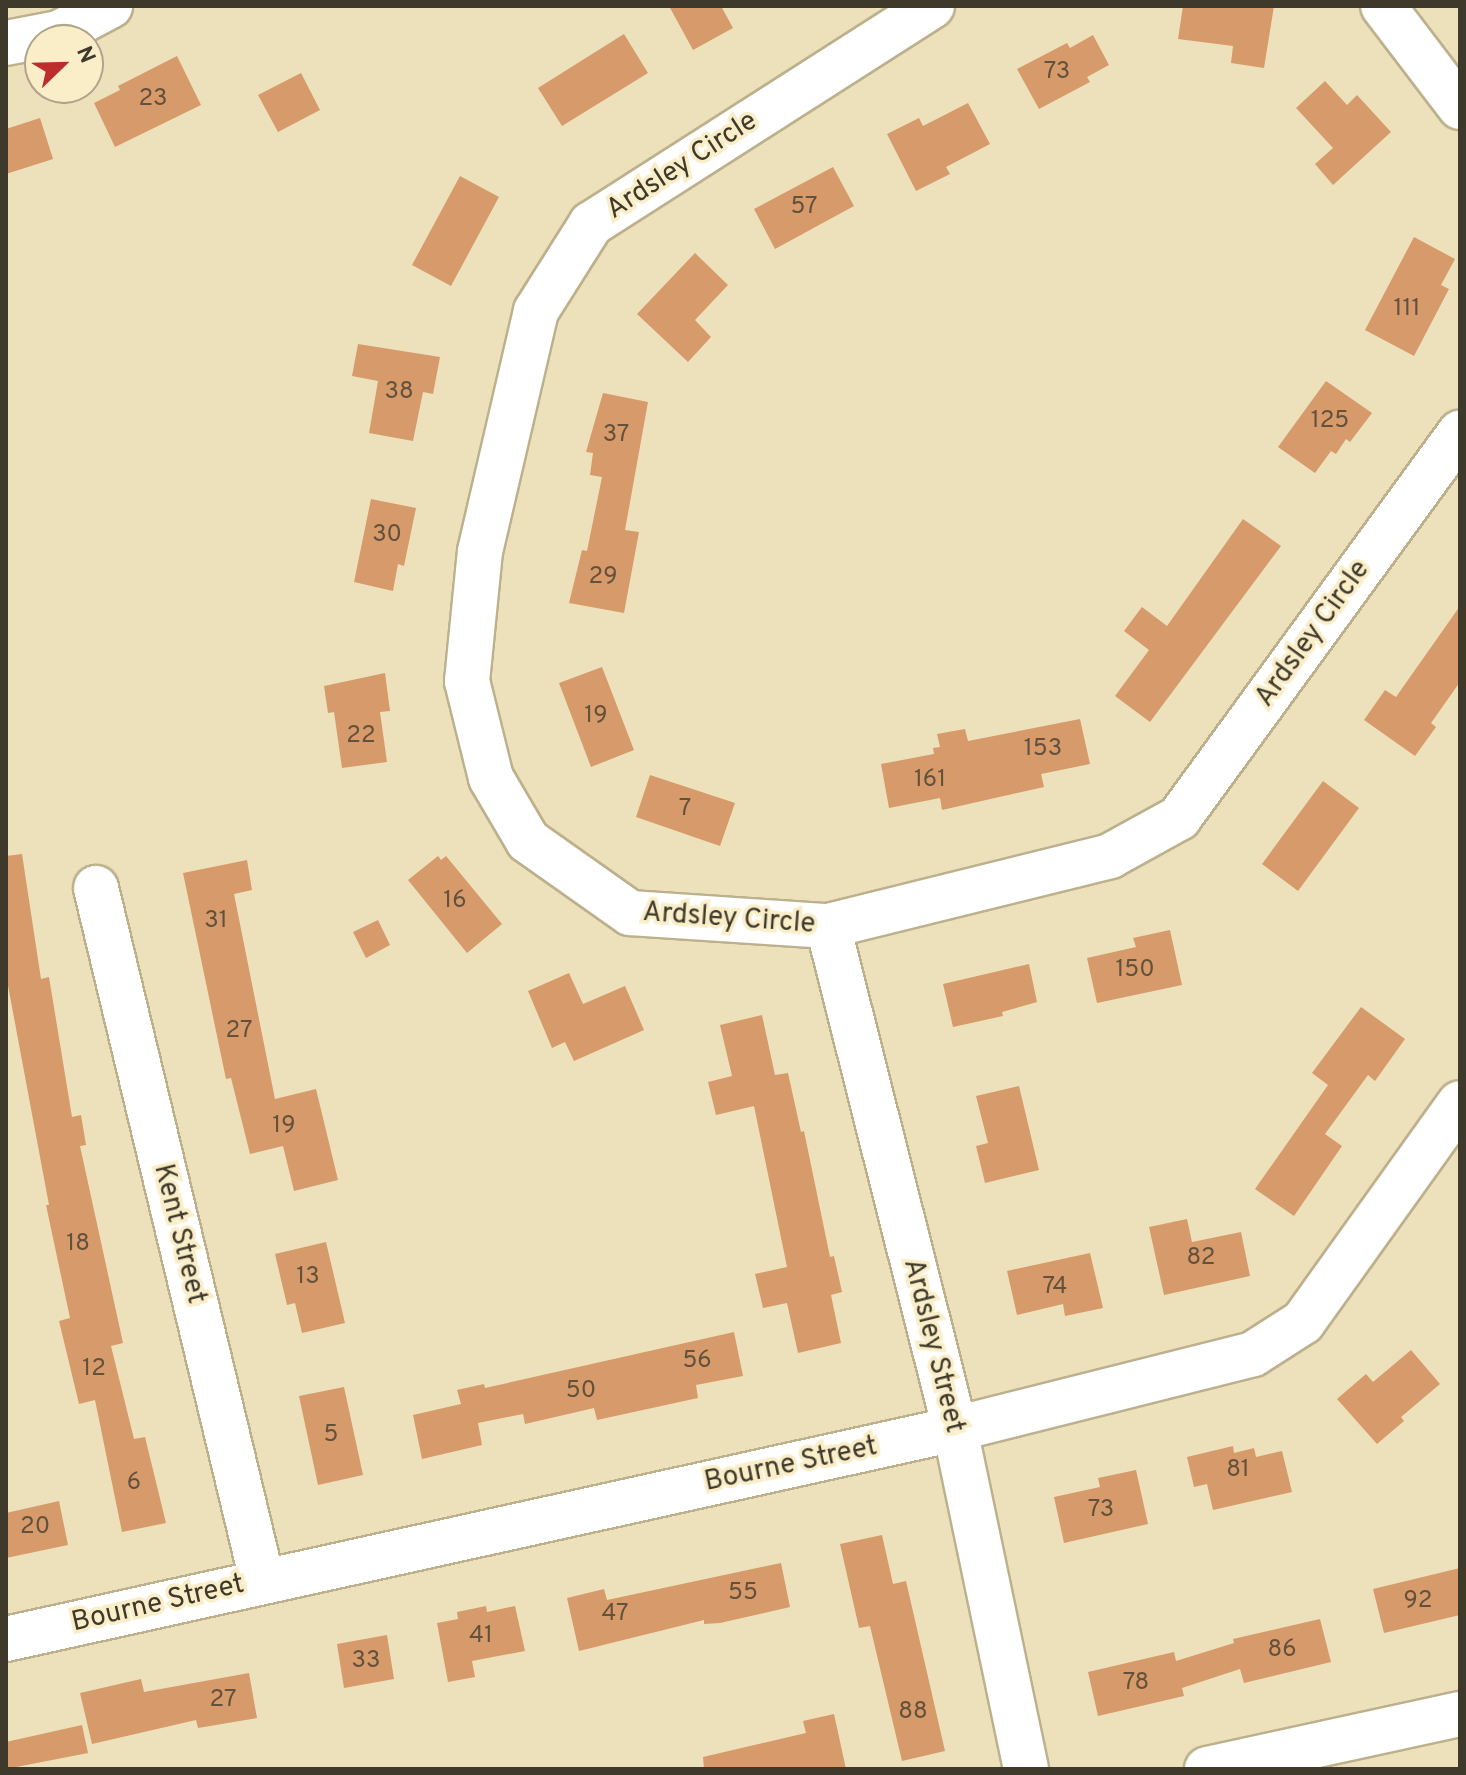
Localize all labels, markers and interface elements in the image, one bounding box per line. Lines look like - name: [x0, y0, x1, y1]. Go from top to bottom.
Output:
- north arrow: [24, 24, 104, 104]
- text: N: [69, 43, 100, 68]
- house number: 73: [1044, 59, 1070, 87]
- house number: 23: [138, 86, 168, 114]
- street label: Ardsley Circle: [600, 105, 764, 227]
- house number: 57: [790, 194, 818, 222]
- house number: 111: [1394, 296, 1420, 324]
- house number: 38: [384, 379, 414, 407]
- house number: 125: [1311, 408, 1349, 436]
- house number: 37: [603, 422, 629, 450]
- house number: 30: [372, 522, 402, 550]
- street label: Ardsley Circle: [1249, 554, 1377, 714]
- house number: 29: [588, 564, 618, 592]
- house number: 19: [584, 703, 608, 731]
- house number: 22: [346, 723, 376, 751]
- house number: 153: [1024, 736, 1062, 764]
- house number: 161: [914, 767, 946, 795]
- house number: 7: [679, 796, 691, 824]
- house number: 16: [443, 888, 467, 916]
- street label: Ardsley Circle: [641, 896, 817, 942]
- house number: 31: [204, 908, 228, 936]
- house number: 150: [1115, 957, 1155, 985]
- house number: 27: [226, 1018, 252, 1046]
- house number: 19: [272, 1113, 296, 1141]
- street label: Kent Street: [145, 1161, 213, 1307]
- house number: 18: [66, 1231, 90, 1259]
- house number: 82: [1187, 1245, 1215, 1273]
- street label: Ardsley Street: [895, 1255, 971, 1437]
- house number: 13: [296, 1264, 320, 1292]
- house number: 74: [1042, 1274, 1068, 1302]
- house number: 56: [682, 1348, 712, 1376]
- house number: 12: [82, 1356, 106, 1384]
- house number: 50: [566, 1378, 596, 1406]
- house number: 5: [324, 1422, 338, 1450]
- street label: Bourne Street: [701, 1430, 881, 1500]
- house number: 81: [1226, 1457, 1250, 1485]
- house number: 6: [127, 1470, 141, 1498]
- house number: 73: [1088, 1497, 1114, 1525]
- house number: 20: [20, 1514, 50, 1542]
- street label: Bourne Street: [69, 1568, 247, 1640]
- house number: 55: [728, 1580, 758, 1608]
- house number: 92: [1403, 1588, 1433, 1616]
- house number: 47: [601, 1601, 629, 1629]
- house number: 41: [469, 1623, 493, 1651]
- house number: 86: [1268, 1637, 1296, 1665]
- house number: 33: [352, 1648, 380, 1676]
- house number: 78: [1123, 1670, 1149, 1698]
- house number: 27: [210, 1687, 236, 1715]
- house number: 88: [898, 1699, 928, 1727]

